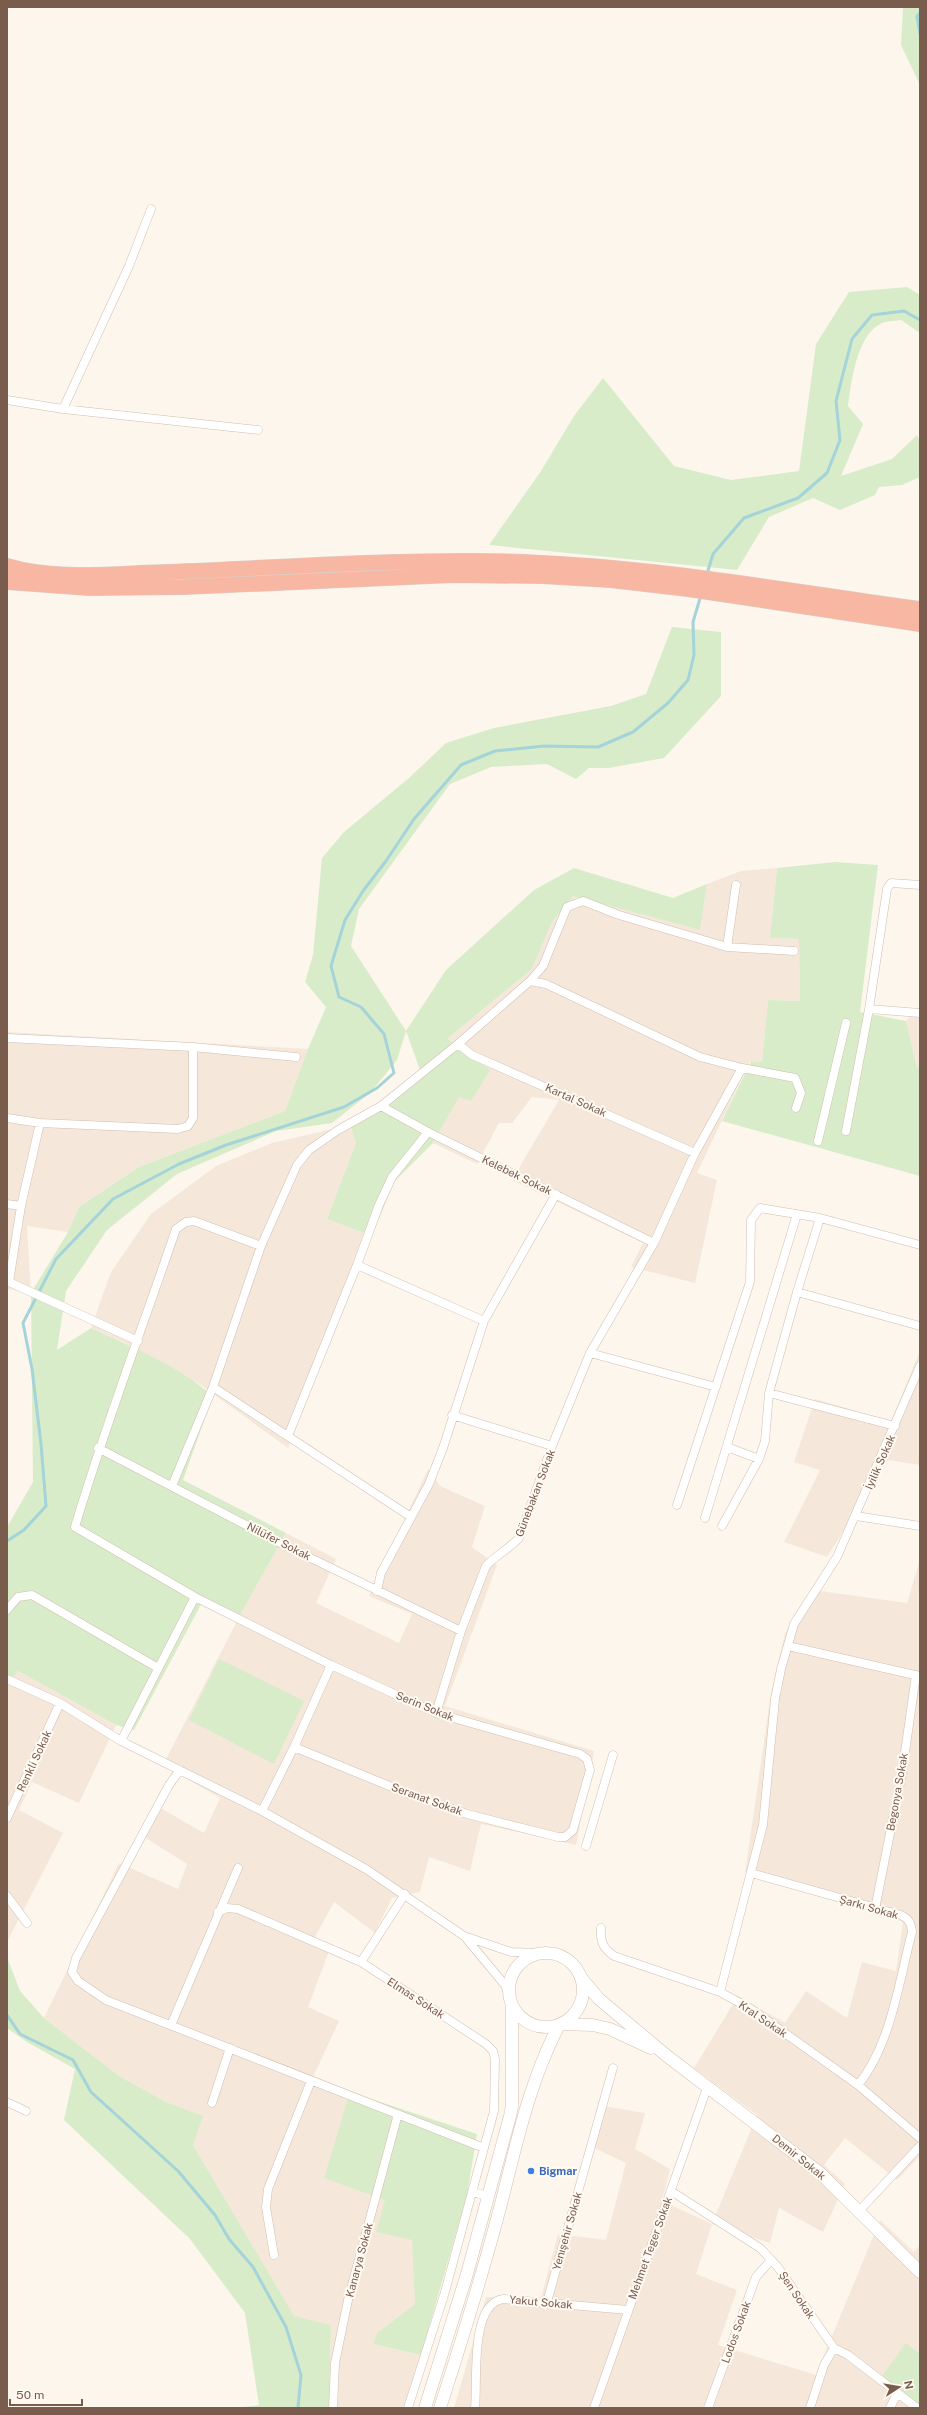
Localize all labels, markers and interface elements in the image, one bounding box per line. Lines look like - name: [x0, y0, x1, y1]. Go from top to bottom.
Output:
- street label: Kartal Sokak: [543, 1081, 609, 1119]
- street label: Kelebek Sokak: [480, 1153, 554, 1197]
- street label: İyilik Sokak: [862, 1432, 897, 1491]
- street label: Günebakan Sokak: [513, 1448, 557, 1538]
- street label: Nilüfer Sokak: [245, 1520, 313, 1562]
- street label: Serin Sokak: [394, 1689, 456, 1723]
- street label: Renkli Sokak: [14, 1728, 54, 1794]
- street label: Begonya Sokak: [884, 1752, 910, 1832]
- street label: Seranat Sokak: [390, 1781, 464, 1817]
- street label: Şarkı Sokak: [838, 1893, 900, 1922]
- street label: Elmas Sokak: [385, 1975, 447, 2021]
- street label: Kral Sokak: [737, 1998, 789, 2040]
- street label: Demir Sokak: [770, 2132, 828, 2182]
- place label: Bigmar: [539, 2165, 577, 2177]
- marker: Bigmar: [526, 2166, 536, 2176]
- street label: Yenışehir Sokak: [550, 2190, 585, 2272]
- street label: Mehmet Teger Sokak: [626, 2195, 674, 2301]
- street label: Kanarya Sokak: [343, 2221, 375, 2299]
- street label: Şen Sokak: [776, 2269, 817, 2322]
- street label: Yakut Sokak: [509, 2293, 573, 2311]
- street label: Lodos Sokak: [719, 2299, 753, 2365]
- north arrow: [879, 2367, 919, 2407]
- text: N: [902, 2379, 916, 2390]
- scale bar: [10, 2381, 82, 2407]
- text: 50 m: [16, 2388, 44, 2402]

